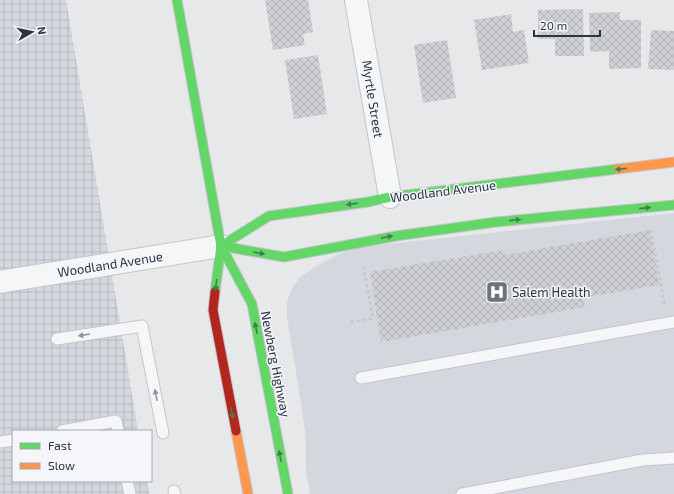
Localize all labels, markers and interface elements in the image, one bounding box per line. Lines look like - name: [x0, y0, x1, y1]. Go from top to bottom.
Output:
- north arrow: [12, 12, 52, 52]
- scale bar: [534, 12, 600, 38]
- text: 20 m: [540, 18, 567, 32]
- text: N: [35, 25, 49, 35]
- street label: Myrtle Street: [359, 59, 387, 139]
- one-way arrow: [615, 165, 627, 172]
- street label: Woodland Avenue: [389, 177, 497, 205]
- one-way arrow: [346, 201, 358, 207]
- one-way arrow: [639, 204, 651, 211]
- one-way arrow: [509, 217, 522, 224]
- one-way arrow: [380, 234, 393, 240]
- street label: Woodland Avenue: [56, 248, 164, 280]
- one-way arrow: [253, 250, 265, 256]
- one-way arrow: [213, 279, 219, 291]
- hospital icon: Salem Health: [484, 279, 510, 305]
- place label: Salem Health: [512, 284, 591, 300]
- street label: Newberg Highway: [258, 309, 294, 419]
- one-way arrow: [253, 322, 259, 334]
- one-way arrow: [78, 332, 90, 338]
- one-way arrow: [153, 389, 159, 401]
- one-way arrow: [230, 407, 236, 419]
- legend: [12, 430, 152, 482]
- text: Fast: [48, 438, 72, 452]
- one-way arrow: [277, 450, 283, 462]
- text: Slow: [48, 458, 75, 472]

